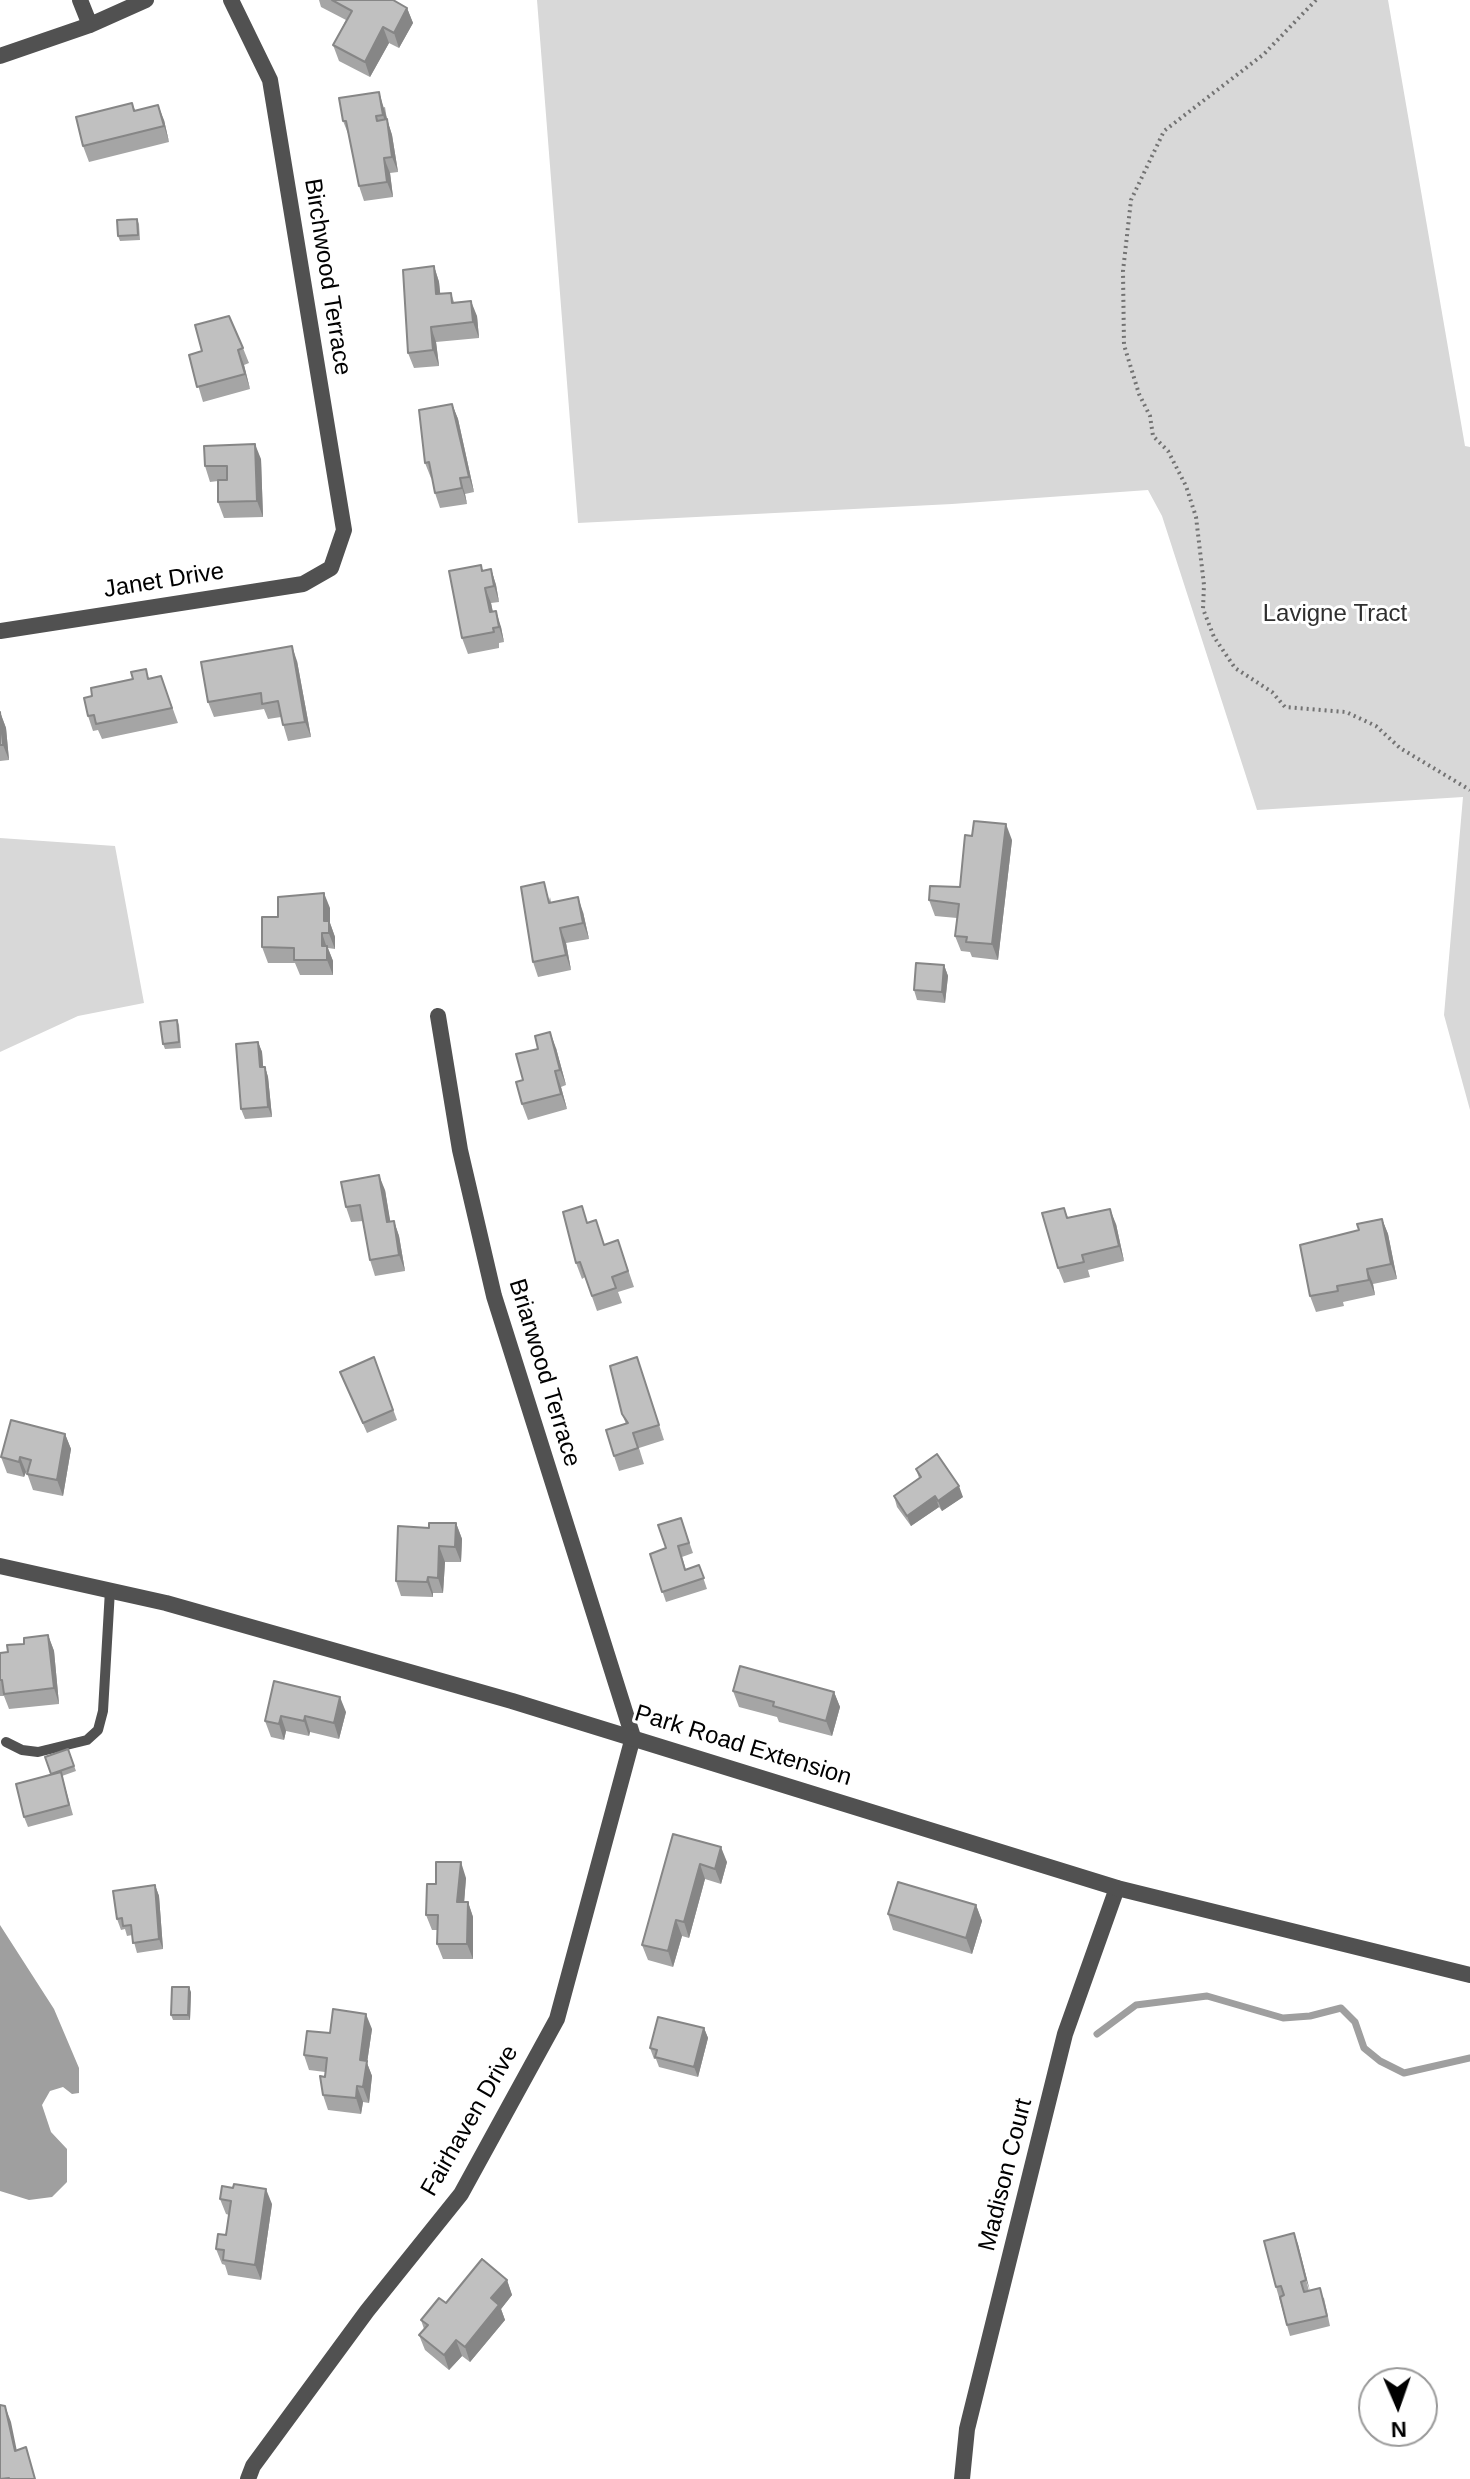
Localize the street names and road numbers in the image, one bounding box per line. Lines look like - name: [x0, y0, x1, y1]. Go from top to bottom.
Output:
- street label: Birchwood Terrace: [297, 177, 357, 377]
- street label: Janet Drive: [102, 557, 226, 605]
- street label: Briarwood Terrace: [502, 1276, 586, 1470]
- street label: Park Road Extension: [631, 1699, 855, 1793]
- street label: Fairhaven Drive: [415, 2040, 525, 2202]
- street label: Madison Court: [973, 2096, 1039, 2254]

